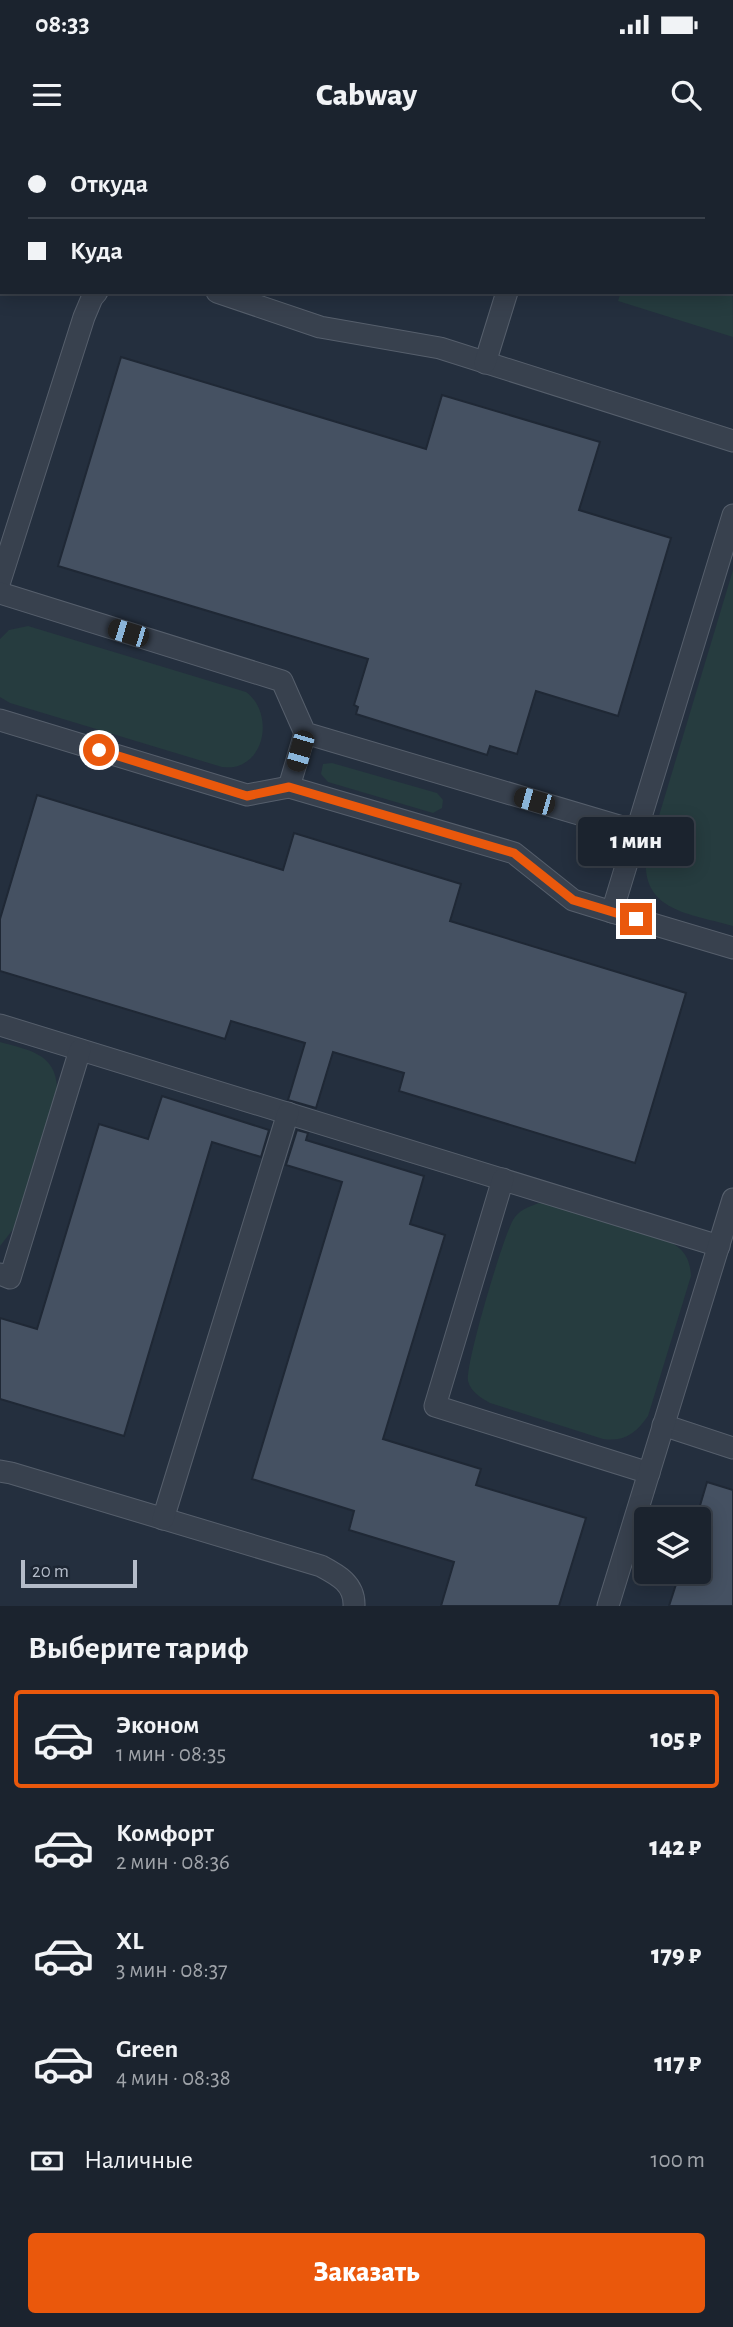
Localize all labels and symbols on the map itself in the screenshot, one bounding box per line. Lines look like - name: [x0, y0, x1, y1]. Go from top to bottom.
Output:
- car: [105, 617, 152, 649]
- car: [285, 728, 316, 774]
- route start: [83, 734, 115, 766]
- car: [511, 785, 558, 817]
- callout: 1 мин: [578, 818, 694, 866]
- route end: [620, 903, 652, 935]
- scale bar: [21, 1557, 136, 1589]

